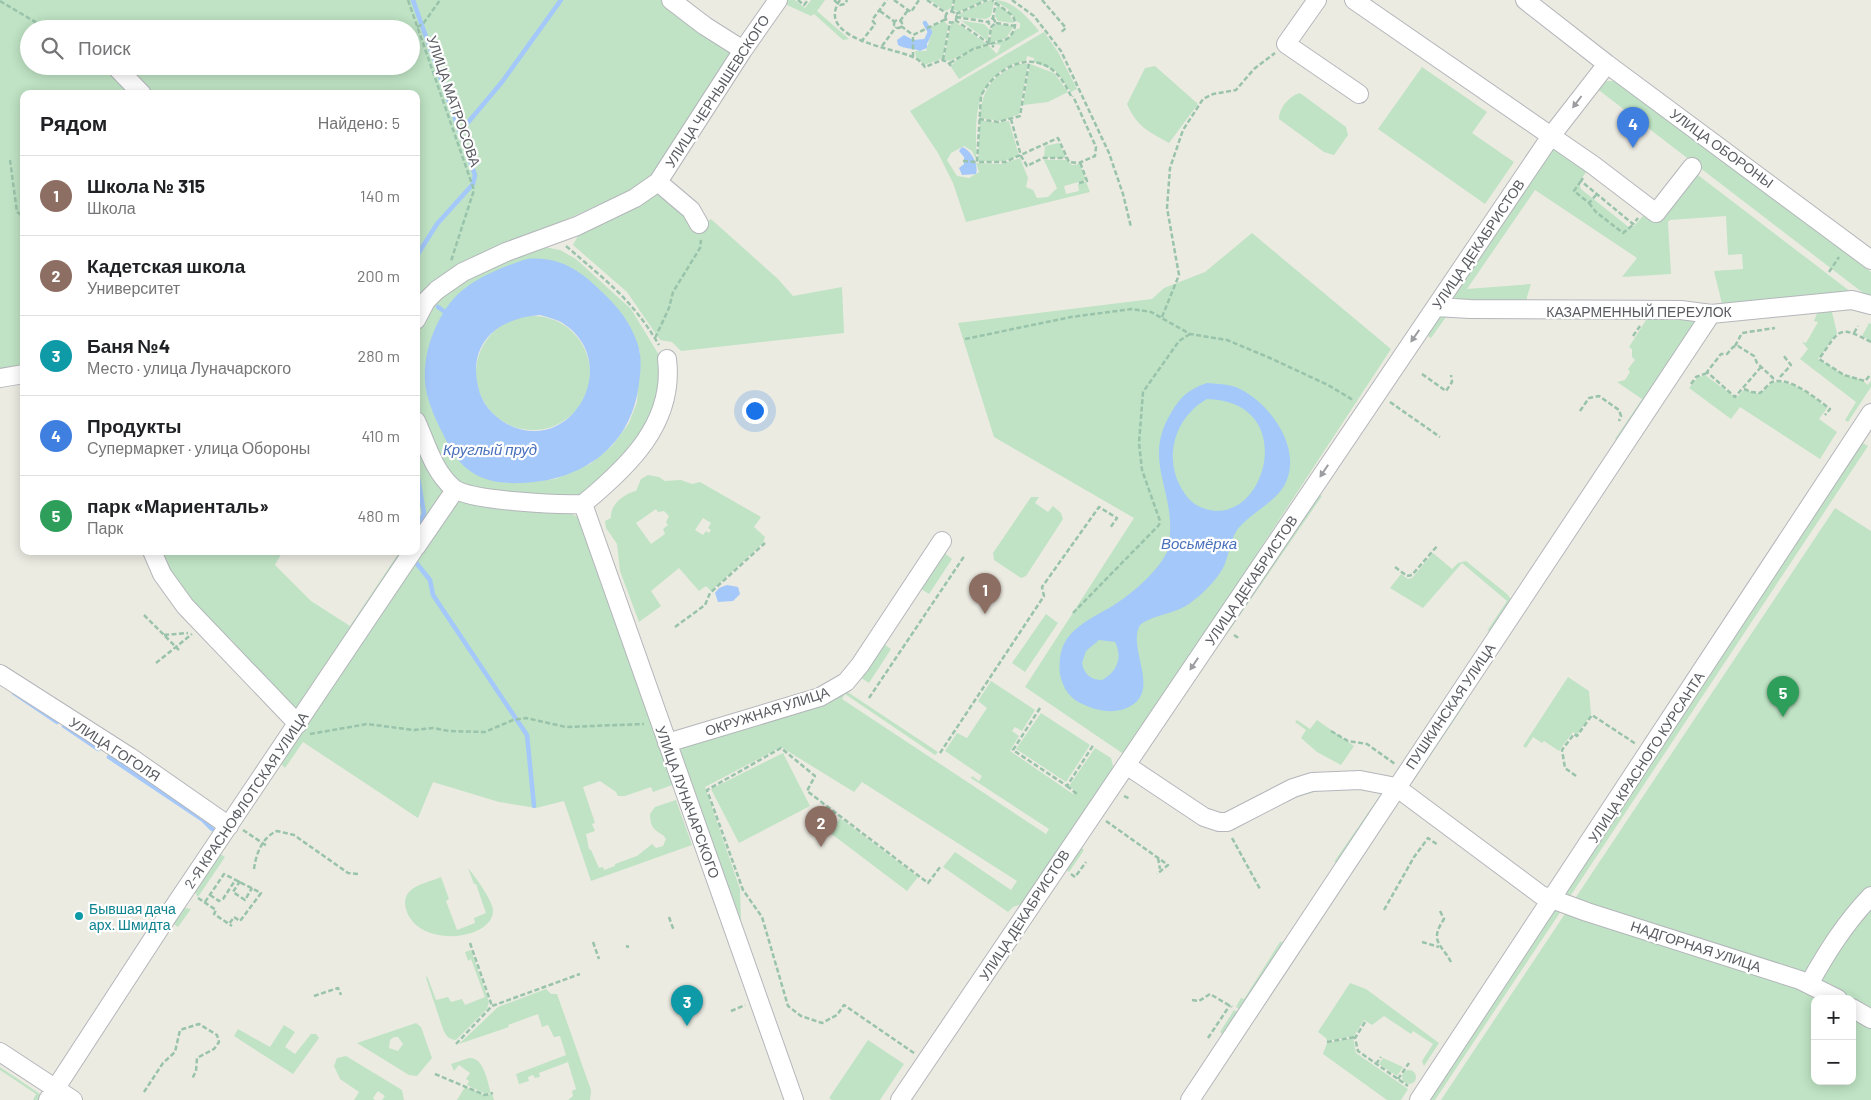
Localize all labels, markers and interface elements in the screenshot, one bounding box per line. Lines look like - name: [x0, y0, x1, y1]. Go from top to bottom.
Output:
- street label: УЛИЦА ЧЕРНЫШЕВСКОГО: [661, 11, 773, 170]
- search box: [20, 20, 420, 75]
- street label: УЛИЦА МАТРОСОВА: [424, 33, 485, 169]
- icon: search: [38, 34, 66, 62]
- text: Поиск: [78, 36, 131, 59]
- one-way arrow: [1571, 95, 1582, 108]
- street label: УЛИЦА ОБОРОНЫ: [1667, 105, 1777, 191]
- pin: 4: [1617, 107, 1649, 148]
- text: Рядом: [40, 110, 107, 135]
- text: Найдено: 5: [318, 113, 400, 132]
- text: Школа № 315: [87, 174, 205, 197]
- street label: УЛИЦА ДЕКАБРИСТОВ: [1428, 176, 1528, 312]
- text: 1: [53, 186, 59, 205]
- text: 140 m: [360, 186, 400, 205]
- text: Школа: [87, 198, 136, 217]
- text: Кадетская школа: [87, 254, 245, 277]
- text: 2: [52, 266, 60, 285]
- text: 200 m: [357, 266, 400, 285]
- text: Университет: [87, 278, 180, 297]
- street label: КАЗАРМЕННЫЙ ПЕРЕУЛОК: [1546, 303, 1733, 320]
- one-way arrow: [1410, 330, 1420, 343]
- text: Баня №4: [87, 334, 170, 357]
- text: 3: [52, 346, 60, 365]
- text: 280 m: [358, 346, 400, 365]
- text: Место · улица Луначарского: [87, 358, 291, 377]
- your location: [742, 398, 768, 424]
- text: Продукты: [87, 414, 182, 437]
- text: 4: [51, 426, 61, 445]
- text: 410 m: [362, 426, 400, 445]
- text: Супермаркет · улица Обороны: [87, 438, 310, 457]
- water label: Круглый пруд: [443, 440, 537, 458]
- one-way arrow: [1319, 464, 1329, 478]
- text: парк «Мариенталь»: [87, 494, 269, 517]
- text: 5: [52, 506, 60, 525]
- text: 480 m: [357, 506, 400, 525]
- street label: УЛИЦА ДЕКАБРИСТОВ: [1201, 512, 1301, 648]
- text: Парк: [87, 518, 123, 537]
- water label: Восьмёрка: [1161, 534, 1237, 552]
- pin: 1: [969, 573, 1001, 614]
- street label: ПУШКИНСКАЯ УЛИЦА: [1402, 639, 1499, 772]
- one-way arrow: [1189, 657, 1199, 671]
- street label: УЛИЦА КРАСНОГО КУРСАНТА: [1584, 668, 1708, 846]
- pin: 5: [1767, 676, 1799, 717]
- street label: ОКРУЖНАЯ УЛИЦА: [703, 683, 832, 739]
- street label: 2-Я КРАСНОФЛОТСКАЯ УЛИЦА: [180, 708, 312, 892]
- street label: УЛИЦА ГОГОЛЯ: [66, 713, 164, 785]
- street label: УЛИЦА ЛУНАЧАРСКОГО: [652, 723, 724, 881]
- pin: 2: [805, 806, 837, 847]
- street label: УЛИЦА ДЕКАБРИСТОВ: [975, 846, 1073, 984]
- place label: Бывшая дача арх. Шмидта: [89, 900, 176, 933]
- marker: Бывшая дача арх. Шмидта: [73, 910, 85, 922]
- street label: НАДГОРНАЯ УЛИЦА: [1629, 917, 1764, 975]
- pin: 3: [671, 985, 703, 1026]
- map controls: [1811, 995, 1856, 1085]
- button: +: [1811, 995, 1856, 1040]
- button: −: [1811, 1040, 1856, 1085]

